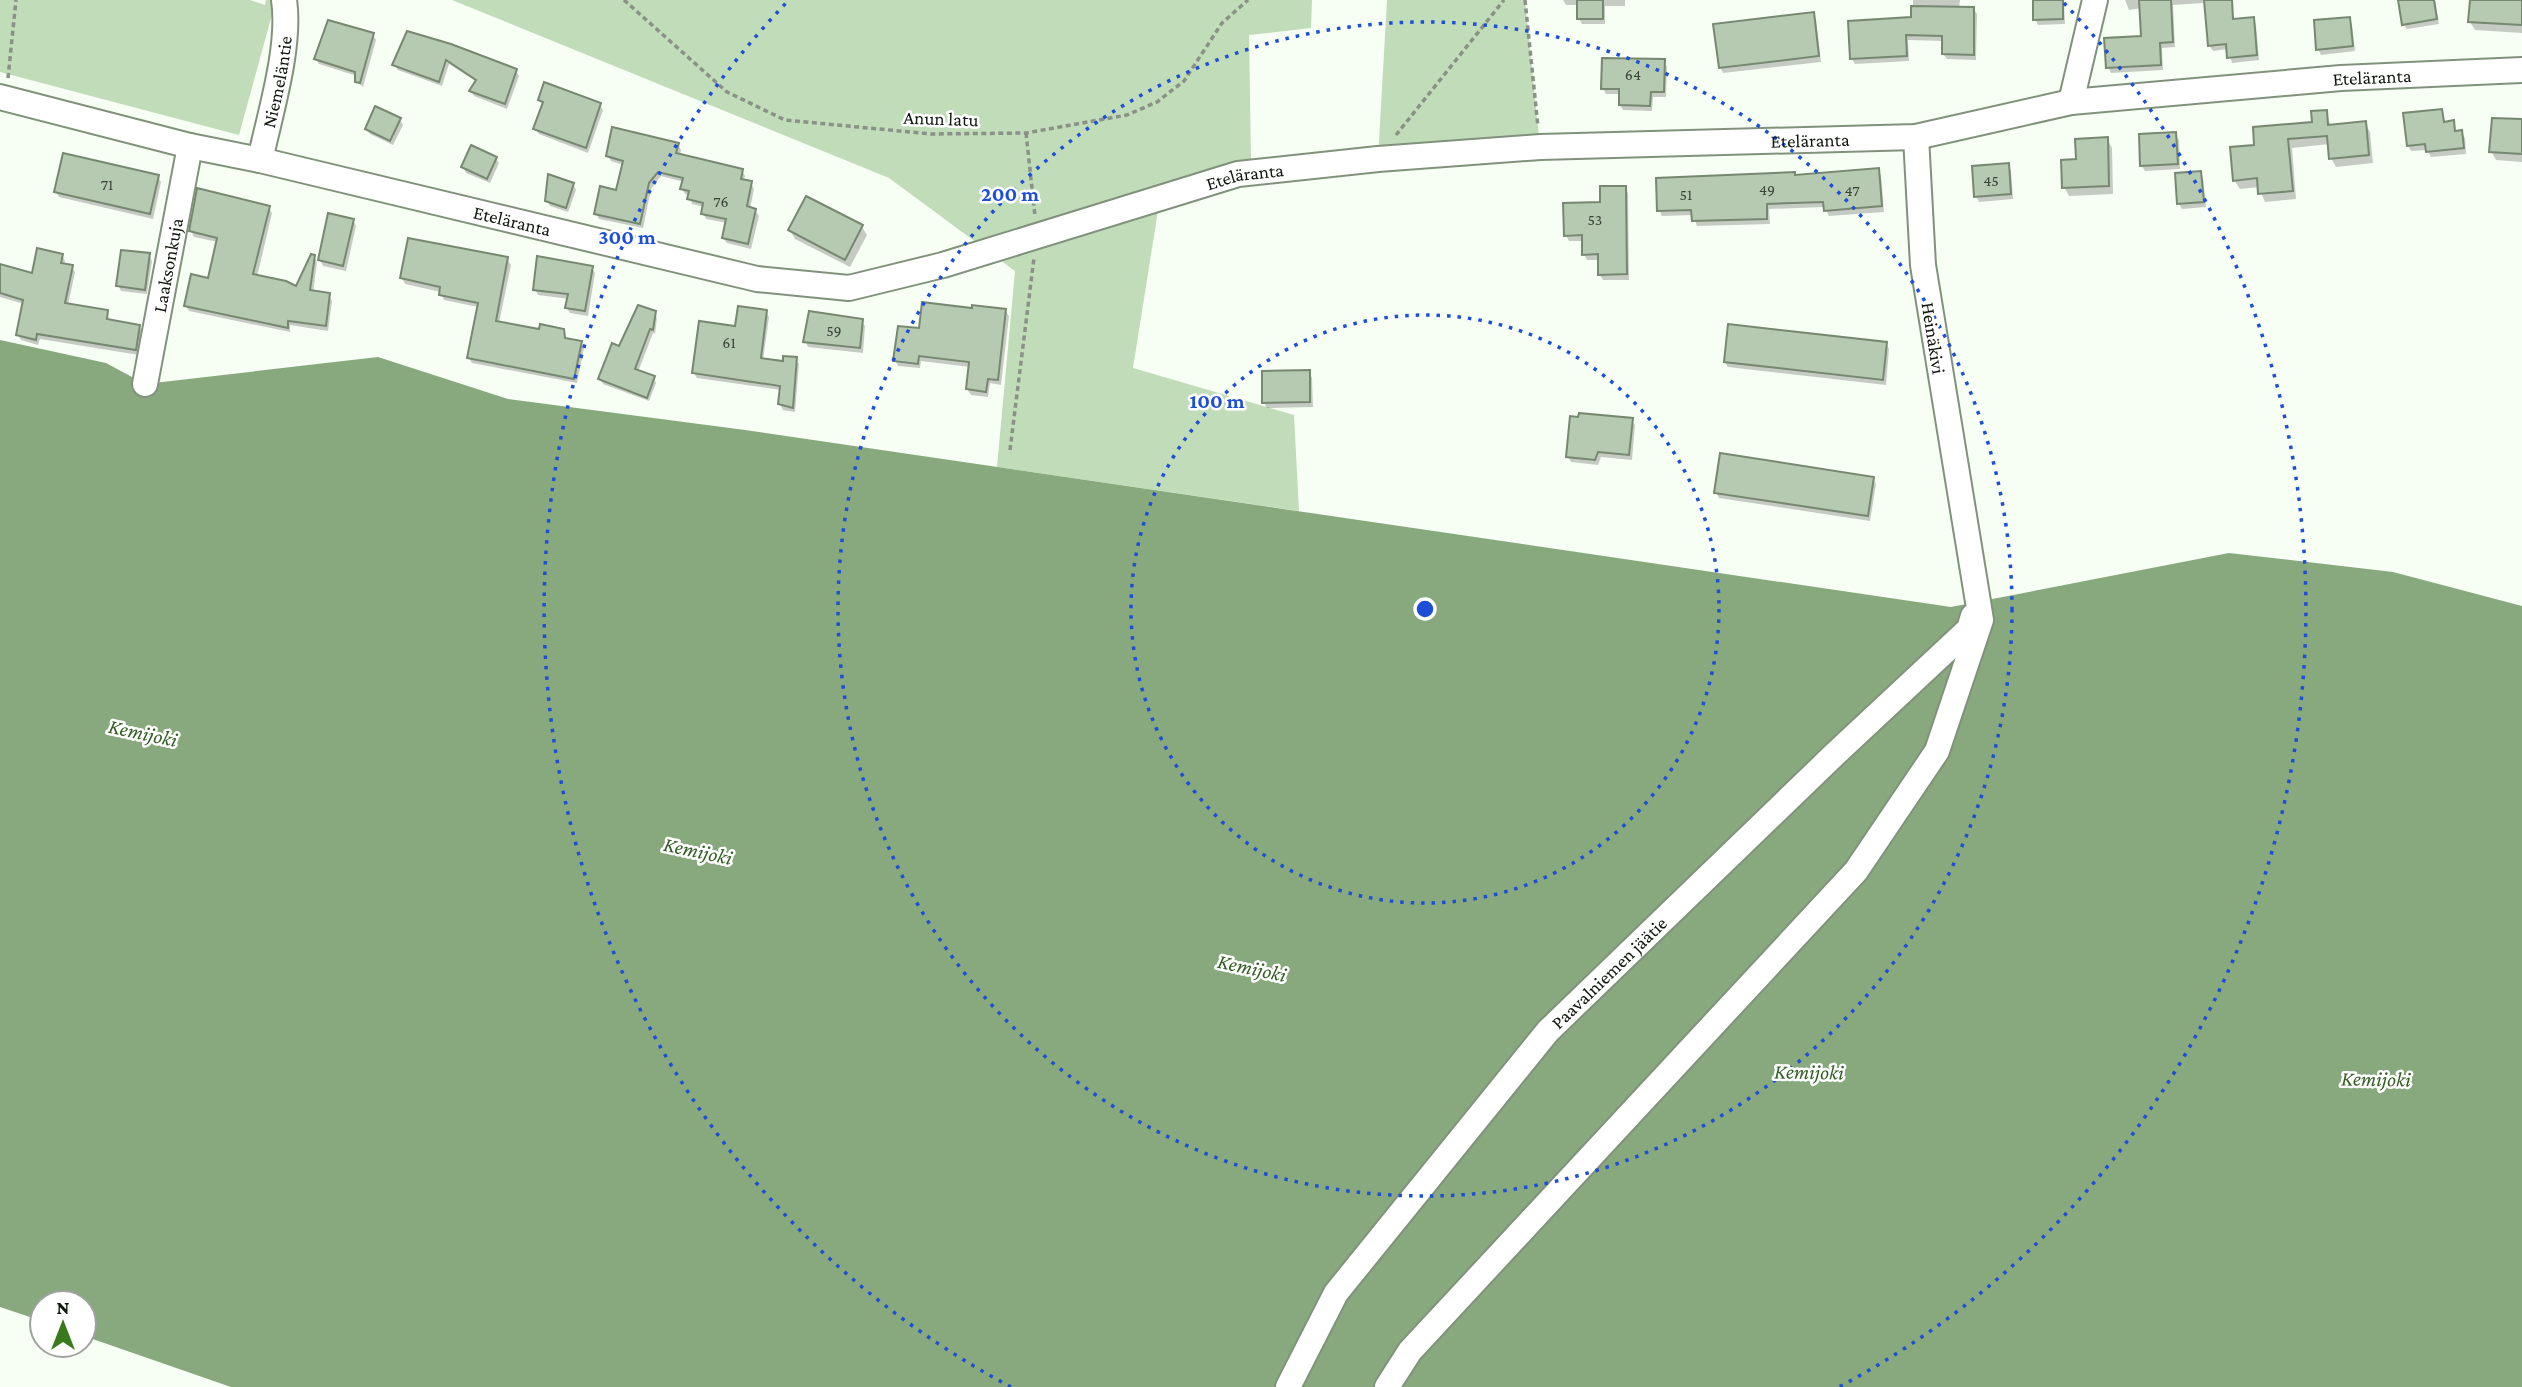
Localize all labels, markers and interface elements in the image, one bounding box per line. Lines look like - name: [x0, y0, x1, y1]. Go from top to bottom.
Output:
- street label: Niemeläntie: [258, 35, 296, 130]
- street label: Eteläranta: [2332, 65, 2412, 90]
- house number: 64: [1625, 66, 1641, 83]
- street label: Anun latu: [903, 107, 979, 130]
- street label: Eteläranta: [1770, 129, 1850, 152]
- street label: Eteläranta: [1203, 159, 1285, 194]
- house number: 45: [1983, 172, 1999, 189]
- house number: 71: [101, 176, 113, 193]
- house number: 49: [1759, 181, 1775, 198]
- text: 200 m: [981, 182, 1039, 206]
- house number: 47: [1844, 182, 1860, 199]
- house number: 51: [1680, 186, 1692, 203]
- house number: 76: [713, 193, 729, 210]
- street label: Eteläranta: [471, 201, 553, 240]
- house number: 53: [1588, 211, 1602, 228]
- street label: Laaksonkuja: [149, 216, 187, 314]
- text: 300 m: [598, 225, 656, 249]
- street label: Heinäkivi: [1917, 301, 1950, 376]
- house number: 59: [826, 322, 842, 339]
- house number: 61: [722, 334, 736, 351]
- text: 100 m: [1189, 389, 1245, 413]
- centre of rings: [1413, 597, 1437, 621]
- water label: Kemijoki: [106, 714, 180, 752]
- water label: Kemijoki: [661, 832, 735, 870]
- street label: Paavalniemen jäätie: [1547, 912, 1671, 1033]
- water label: Kemijoki: [1215, 949, 1289, 987]
- water label: Kemijoki: [1774, 1059, 1844, 1085]
- water label: Kemijoki: [2341, 1066, 2411, 1092]
- north arrow: [28, 1289, 98, 1359]
- text: N: [57, 1297, 70, 1318]

